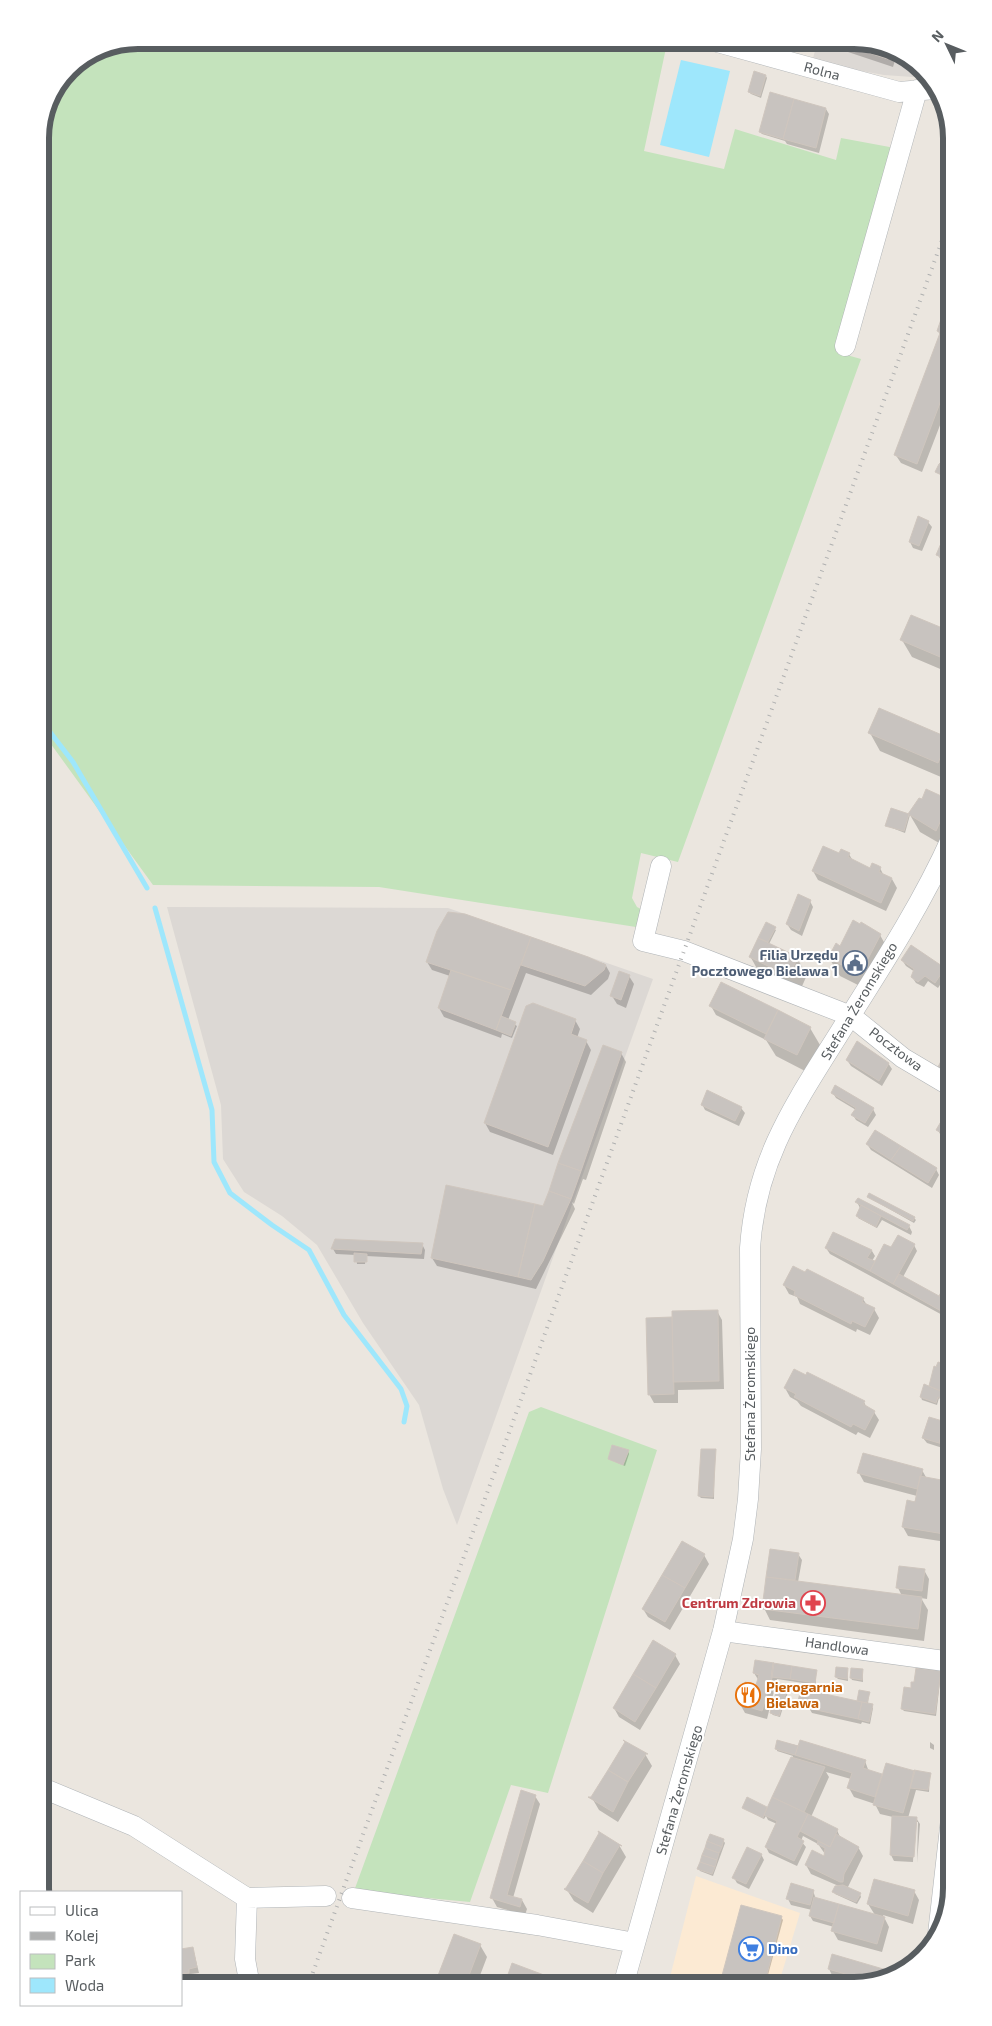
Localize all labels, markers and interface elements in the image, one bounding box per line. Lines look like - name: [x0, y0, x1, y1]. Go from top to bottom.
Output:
- north arrow: [922, 20, 972, 70]
- text: N: [927, 26, 947, 45]
- street label: Rolna: [802, 58, 842, 83]
- street label: Stefana Żeromskiego: [817, 939, 901, 1063]
- place label: Filia Urzędu Pocztowego Bielawa 1: [691, 946, 838, 979]
- public building icon: Filia Urzędu Pocztowego Bielawa 1: [842, 950, 868, 976]
- street label: Pocztowa: [866, 1023, 926, 1074]
- street label: Stefana Żeromskiego: [741, 1327, 758, 1461]
- pharmacy icon: Centrum Zdrowia: [800, 1590, 826, 1616]
- place label: Centrum Zdrowia: [682, 1594, 796, 1611]
- street label: Handlowa: [804, 1633, 870, 1658]
- place label: Pierogarnia Bielawa: [766, 1678, 843, 1711]
- restaurant icon: Pierogarnia Bielawa: [735, 1682, 761, 1708]
- street label: Stefana Żeromskiego: [652, 1723, 705, 1857]
- legend: [20, 1891, 182, 2006]
- text: Ulica: [65, 1901, 99, 1919]
- text: Kolej: [65, 1926, 98, 1945]
- supermarket icon: Dino: [738, 1936, 764, 1962]
- place label: Dino: [768, 1940, 798, 1957]
- text: Park: [65, 1951, 96, 1969]
- text: Woda: [65, 1976, 104, 1994]

